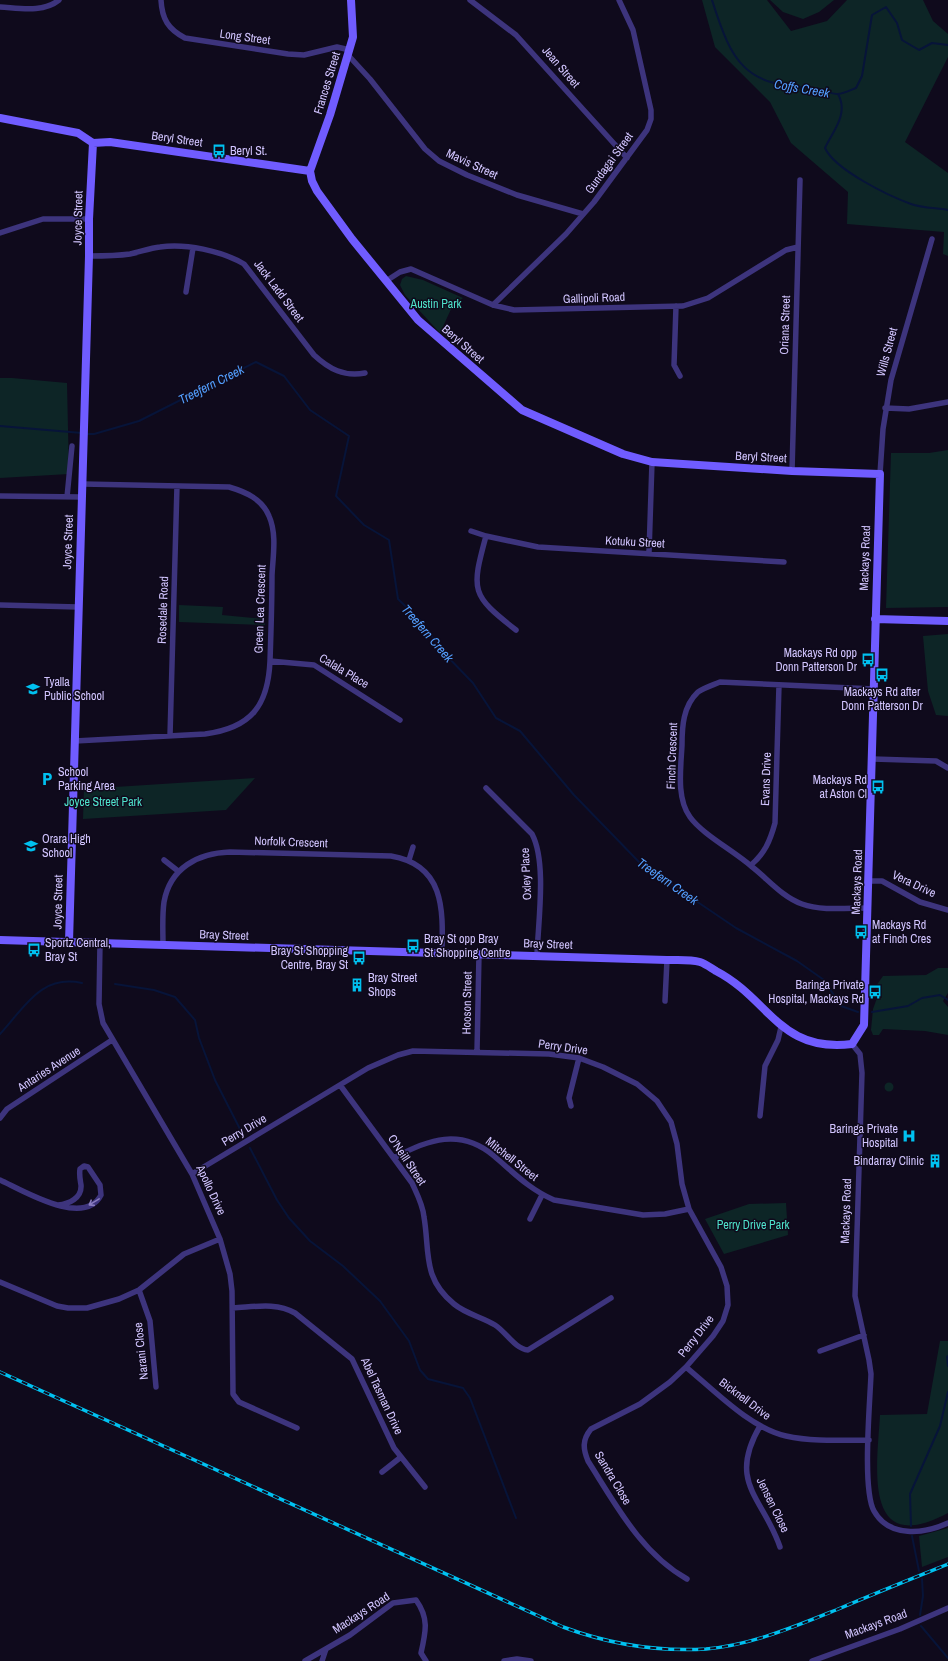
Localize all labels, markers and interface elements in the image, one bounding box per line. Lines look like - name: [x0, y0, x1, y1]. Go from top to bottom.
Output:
- street label: Long Street: [219, 26, 272, 48]
- street label: Jean Street: [538, 43, 584, 91]
- street label: Frances Street: [310, 50, 344, 116]
- water label: Coffs Creek: [773, 75, 832, 102]
- street label: Beryl Street: [150, 127, 204, 151]
- street label: Gundagai Street: [581, 129, 637, 197]
- bus stop icon: Beryl St.: [211, 143, 227, 159]
- place label: Beryl St.: [230, 143, 267, 159]
- street label: Mavis Street: [444, 145, 501, 183]
- street label: Joyce Street: [70, 190, 86, 245]
- street label: Jack Ladd Street: [250, 257, 308, 326]
- street label: Gallipoli Road: [563, 289, 625, 307]
- street label: Oriana Street: [776, 295, 794, 355]
- park label: Austin Park: [410, 296, 462, 312]
- street label: Beryl Street: [438, 321, 488, 367]
- street label: Wills Street: [873, 325, 901, 378]
- water label: Treefern Creek: [176, 360, 247, 408]
- street label: Beryl Street: [735, 448, 787, 466]
- street label: Joyce Street: [59, 514, 77, 570]
- street label: Mackays Road: [856, 525, 874, 591]
- street label: Kotuku Street: [605, 532, 665, 552]
- street label: Green Lea Crescent: [250, 564, 270, 654]
- street label: Rosedale Road: [154, 576, 172, 644]
- water label: Treefern Creek: [398, 601, 458, 666]
- place label: Mackays Rd opp Donn Patterson Dr: [776, 645, 858, 675]
- street label: Calala Place: [316, 650, 372, 692]
- bus stop icon: Mackays Rd opp Donn Patterson Dr: [860, 652, 876, 668]
- bus stop icon: Mackays Rd after Donn Patterson Dr: [874, 667, 890, 683]
- place label: Tyalla Public School: [44, 674, 104, 704]
- school or university icon: Tyalla Public School: [25, 681, 41, 697]
- place label: Mackays Rd after Donn Patterson Dr: [841, 684, 923, 714]
- street label: Finch Crescent: [663, 722, 681, 790]
- street label: Evans Drive: [757, 752, 775, 806]
- place label: School Parking Area: [58, 764, 115, 794]
- parking icon: School Parking Area: [39, 771, 55, 787]
- place label: Mackays Rd at Aston Cl: [813, 772, 867, 802]
- bus stop icon: Mackays Rd at Aston Cl: [870, 779, 886, 795]
- park label: Joyce Street Park: [64, 794, 142, 810]
- place label: Orara High School: [42, 831, 91, 861]
- street label: Norfolk Crescent: [254, 833, 328, 851]
- school or university icon: Orara High School: [23, 838, 39, 854]
- street label: Oxley Place: [517, 847, 535, 901]
- street label: Mackays Road: [848, 849, 866, 915]
- water label: Treefern Creek: [634, 854, 702, 909]
- street label: Vera Drive: [890, 867, 938, 901]
- street label: Joyce Street: [50, 874, 66, 929]
- place label: Mackays Rd at Finch Cres: [872, 917, 931, 947]
- bus stop icon: Mackays Rd at Finch Cres: [853, 924, 869, 940]
- street label: Bray Street: [199, 926, 249, 944]
- place label: Bray St opp Bray St Shopping Centre: [424, 931, 510, 961]
- place label: Sportz Central, Bray St: [45, 935, 111, 965]
- street label: Bray Street: [523, 935, 573, 953]
- bus stop icon: Bray St opp Bray St Shopping Centre: [405, 938, 421, 954]
- bus stop icon: Sportz Central, Bray St: [26, 942, 42, 958]
- place label: Bray St Shopping Centre, Bray St: [271, 943, 349, 973]
- bus stop icon: Bray St Shopping Centre, Bray St: [351, 950, 367, 966]
- place label: Bray Street Shops: [368, 970, 417, 1000]
- street label: Hooson Street: [458, 971, 476, 1035]
- building icon: Bray Street Shops: [349, 977, 365, 993]
- place label: Baringa Private Hospital, Mackays Rd: [768, 977, 864, 1007]
- bus stop icon: Baringa Private Hospital, Mackays Rd: [867, 984, 883, 1000]
- street label: Perry Drive: [537, 1036, 589, 1058]
- street label: Antaries Avenue: [14, 1043, 84, 1096]
- street label: Perry Drive: [219, 1110, 269, 1150]
- place label: Baringa Private Hospital: [830, 1121, 898, 1151]
- hospital icon: Baringa Private Hospital: [901, 1128, 917, 1144]
- street label: O'Neill Street: [384, 1131, 430, 1189]
- street label: Mitchell Street: [482, 1133, 542, 1185]
- place label: Bindarray Clinic: [853, 1153, 924, 1169]
- building icon: Bindarray Clinic: [927, 1153, 943, 1169]
- street label: Apollo Drive: [192, 1161, 230, 1218]
- street label: Mackays Road: [837, 1178, 855, 1244]
- one-way arrow: [89, 1198, 100, 1206]
- park label: Perry Drive Park: [717, 1217, 789, 1233]
- street label: Perry Drive: [674, 1311, 718, 1361]
- street label: Narani Close: [130, 1322, 152, 1380]
- street label: Abel Tasman Drive: [357, 1354, 407, 1437]
- street label: Bicknell Drive: [716, 1374, 774, 1424]
- street label: Sandra Close: [591, 1448, 635, 1508]
- street label: Jensen Close: [753, 1475, 793, 1535]
- street label: Mackays Road: [329, 1589, 393, 1637]
- street label: Mackays Road: [843, 1605, 909, 1643]

